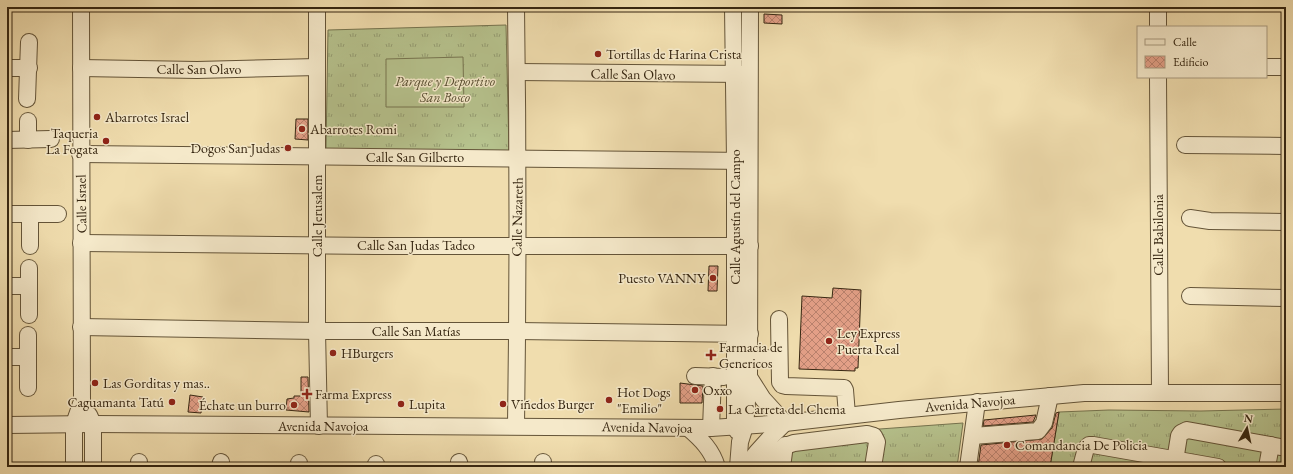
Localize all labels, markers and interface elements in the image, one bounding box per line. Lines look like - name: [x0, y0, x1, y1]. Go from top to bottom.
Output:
- legend: [1137, 26, 1267, 78]
- text: Calle: [1173, 34, 1197, 50]
- place label: Tortillas de Harina Crista: [606, 45, 742, 63]
- marker: Tortillas de Harina Crista: [593, 49, 603, 59]
- text: Edificio: [1173, 54, 1209, 70]
- street label: Calle San Olavo: [157, 60, 241, 78]
- street label: Calle San Olavo: [590, 64, 676, 84]
- park label: Parque y Deportivo San Bosco: [395, 72, 496, 106]
- place label: Abarrotes Israel: [104, 108, 190, 126]
- marker: Abarrotes Israel: [92, 112, 102, 122]
- place label: Abarrotes Romi: [309, 120, 397, 138]
- place label: Taqueria La Fogata: [46, 124, 98, 158]
- marker: Abarrotes Romi: [297, 124, 307, 134]
- marker: Taqueria La Fogata: [101, 136, 111, 146]
- place label: Dogos San Judas: [191, 139, 280, 157]
- marker: Dogos San Judas: [283, 143, 293, 153]
- street label: Calle San Gilberto: [366, 148, 464, 166]
- street label: Calle Agustín del Campo: [726, 149, 744, 285]
- street label: Calle Israel: [71, 174, 91, 234]
- street label: Calle Jerusalem: [308, 175, 326, 257]
- street label: Calle Nazareth: [507, 177, 527, 257]
- street label: Calle Babilonia: [1149, 194, 1167, 276]
- street label: Calle San Judas Tadeo: [357, 236, 475, 254]
- place label: Puesto VANNY: [618, 269, 706, 287]
- marker: Puesto VANNY: [708, 273, 718, 283]
- street label: Calle San Matías: [372, 322, 461, 340]
- place label: Ley Express Puerta Real: [837, 324, 900, 358]
- marker: Ley Express Puerta Real: [824, 336, 834, 346]
- place label: Farmacia de Genericos: [719, 338, 783, 372]
- place label: HBurgers: [341, 344, 394, 362]
- marker: HBurgers: [328, 348, 338, 358]
- marker: Farmacia de Genericos: [706, 350, 716, 360]
- place label: Las Gorditas y mas..: [103, 374, 210, 392]
- marker: Las Gorditas y mas..: [90, 378, 100, 388]
- place label: Oxxo: [703, 381, 732, 399]
- place label: Hot Dogs "Emilio": [617, 383, 671, 417]
- place label: Farma Express: [315, 385, 392, 403]
- marker: Oxxo: [690, 385, 700, 395]
- marker: Farma Express: [302, 389, 312, 399]
- street label: Avenida Navojoa: [923, 390, 1016, 416]
- place label: Caguamanta Tatú: [67, 393, 165, 411]
- place label: Lupita: [409, 395, 446, 413]
- place label: Viñedos Burger: [511, 395, 594, 413]
- marker: Hot Dogs "Emilio": [604, 395, 614, 405]
- place label: Échate un burro: [199, 396, 286, 414]
- marker: Caguamanta Tatú: [167, 397, 177, 407]
- marker: Lupita: [396, 399, 406, 409]
- marker: Viñedos Burger: [498, 399, 508, 409]
- marker: Échate un burro: [289, 400, 299, 410]
- place label: La Carreta del Chema: [728, 400, 846, 418]
- marker: La Carreta del Chema: [715, 404, 725, 414]
- north arrow: [1227, 408, 1267, 448]
- text: N: [1243, 411, 1254, 426]
- street label: Avenida Navojoa: [277, 417, 369, 435]
- street label: Avenida Navojoa: [600, 417, 693, 437]
- place label: Comandancia De Policia: [1015, 436, 1148, 454]
- marker: Comandancia De Policia: [1002, 440, 1012, 450]

